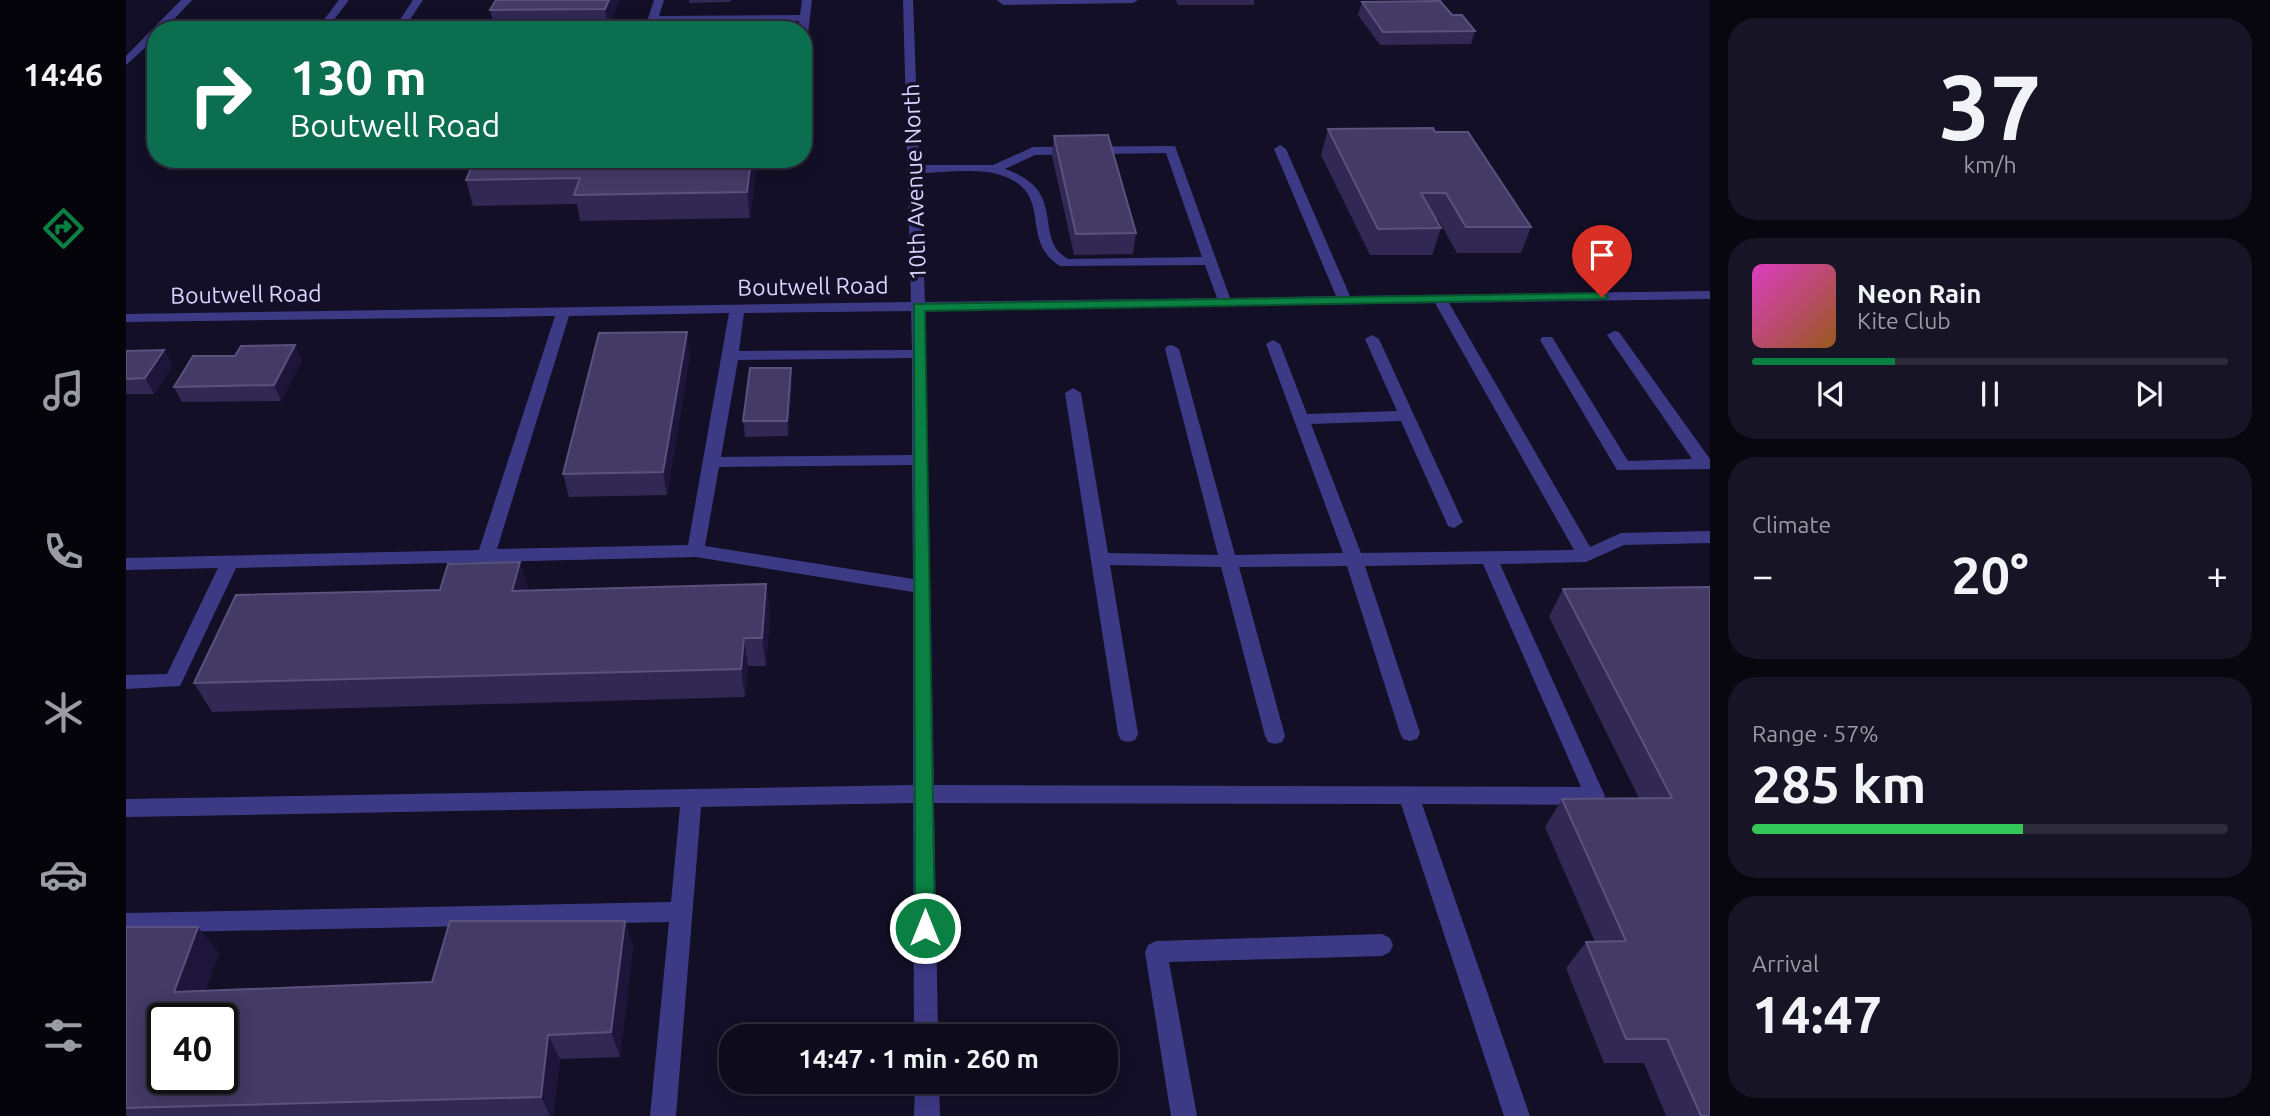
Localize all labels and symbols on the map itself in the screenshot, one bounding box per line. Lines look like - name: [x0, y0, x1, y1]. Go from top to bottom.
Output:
- street label: 10th Avenue North: [898, 83, 930, 281]
- pin: [1572, 225, 1632, 297]
- street label: Boutwell Road: [737, 272, 889, 300]
- street label: Boutwell Road: [170, 280, 322, 308]
- position arrow: [888, 891, 962, 965]
- speed limit sign: 40: [147, 1003, 238, 1094]

